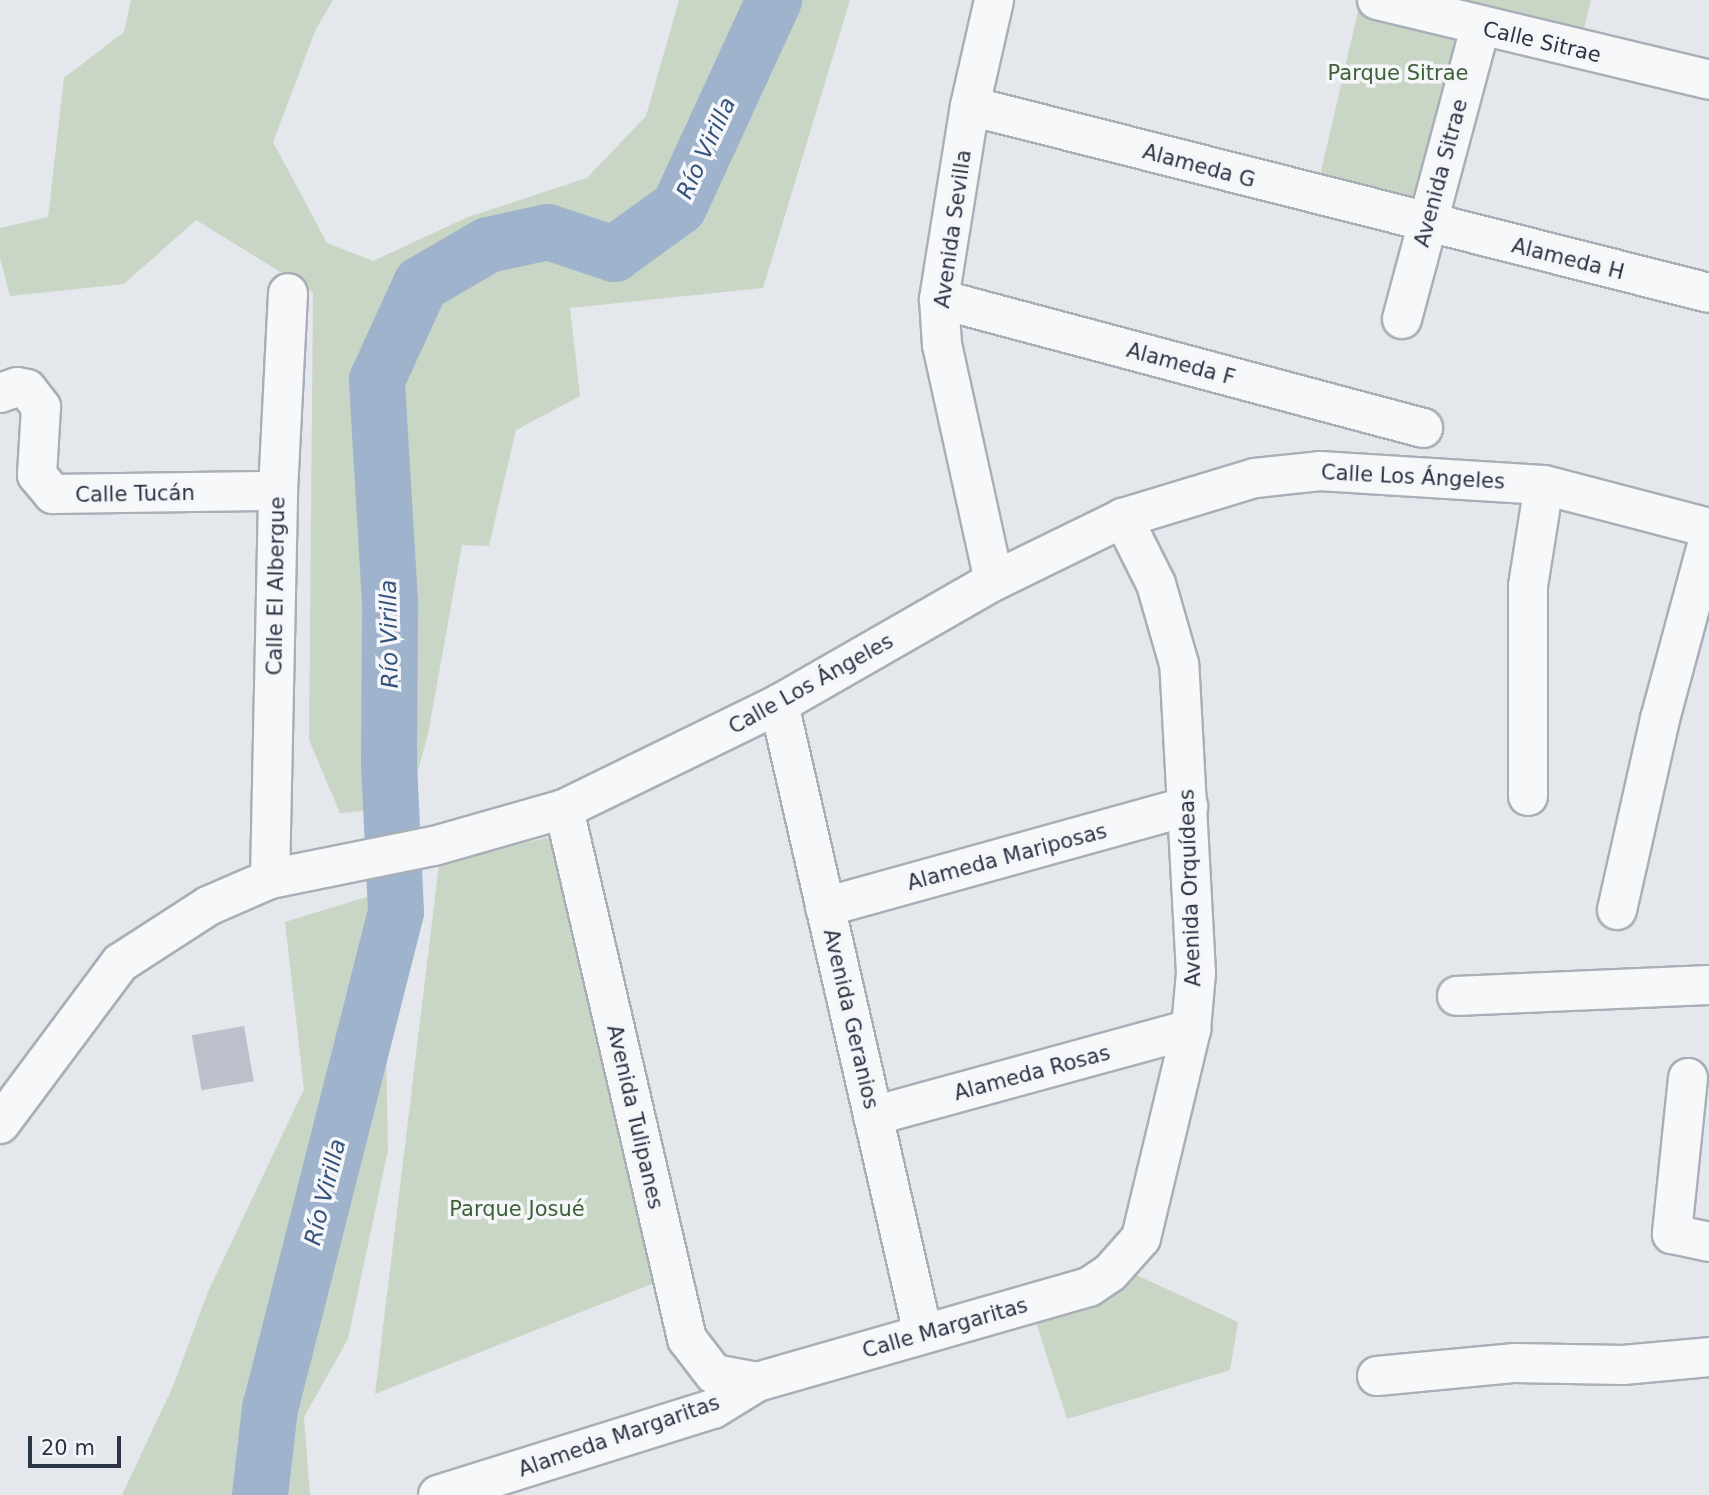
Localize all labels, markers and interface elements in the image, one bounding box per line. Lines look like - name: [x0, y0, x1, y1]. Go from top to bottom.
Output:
- street label: Calle Sitrae: [1480, 16, 1604, 68]
- park label: Parque Sitrae: [1328, 60, 1468, 86]
- water label: Río Virilla: [671, 93, 741, 203]
- street label: Avenida Sitrae: [1409, 96, 1473, 250]
- street label: Alameda G: [1140, 139, 1258, 193]
- street label: Avenida Sevilla: [929, 148, 977, 310]
- street label: Alameda H: [1509, 233, 1627, 285]
- street label: Alameda F: [1124, 337, 1238, 391]
- street label: Calle Los Ángeles: [1320, 460, 1506, 494]
- street label: Calle Tucán: [75, 480, 195, 508]
- street label: Calle El Albergue: [262, 496, 290, 676]
- water label: Río Virilla: [374, 579, 404, 689]
- street label: Calle Los Ángeles: [724, 628, 898, 740]
- street label: Avenida Orquídeas: [1174, 789, 1206, 987]
- street label: Alameda Mariposas: [904, 818, 1110, 896]
- street label: Avenida Geranios: [818, 926, 884, 1112]
- street label: Avenida Tulipanes: [602, 1022, 668, 1212]
- street label: Alameda Rosas: [951, 1040, 1113, 1106]
- water label: Río Virilla: [298, 1136, 352, 1248]
- park label: Parque Josué: [449, 1196, 585, 1222]
- street label: Calle Margaritas: [859, 1292, 1031, 1364]
- street label: Alameda Margaritas: [515, 1390, 723, 1482]
- scale bar: [32, 1422, 124, 1466]
- text: 20 m: [41, 1436, 95, 1460]

